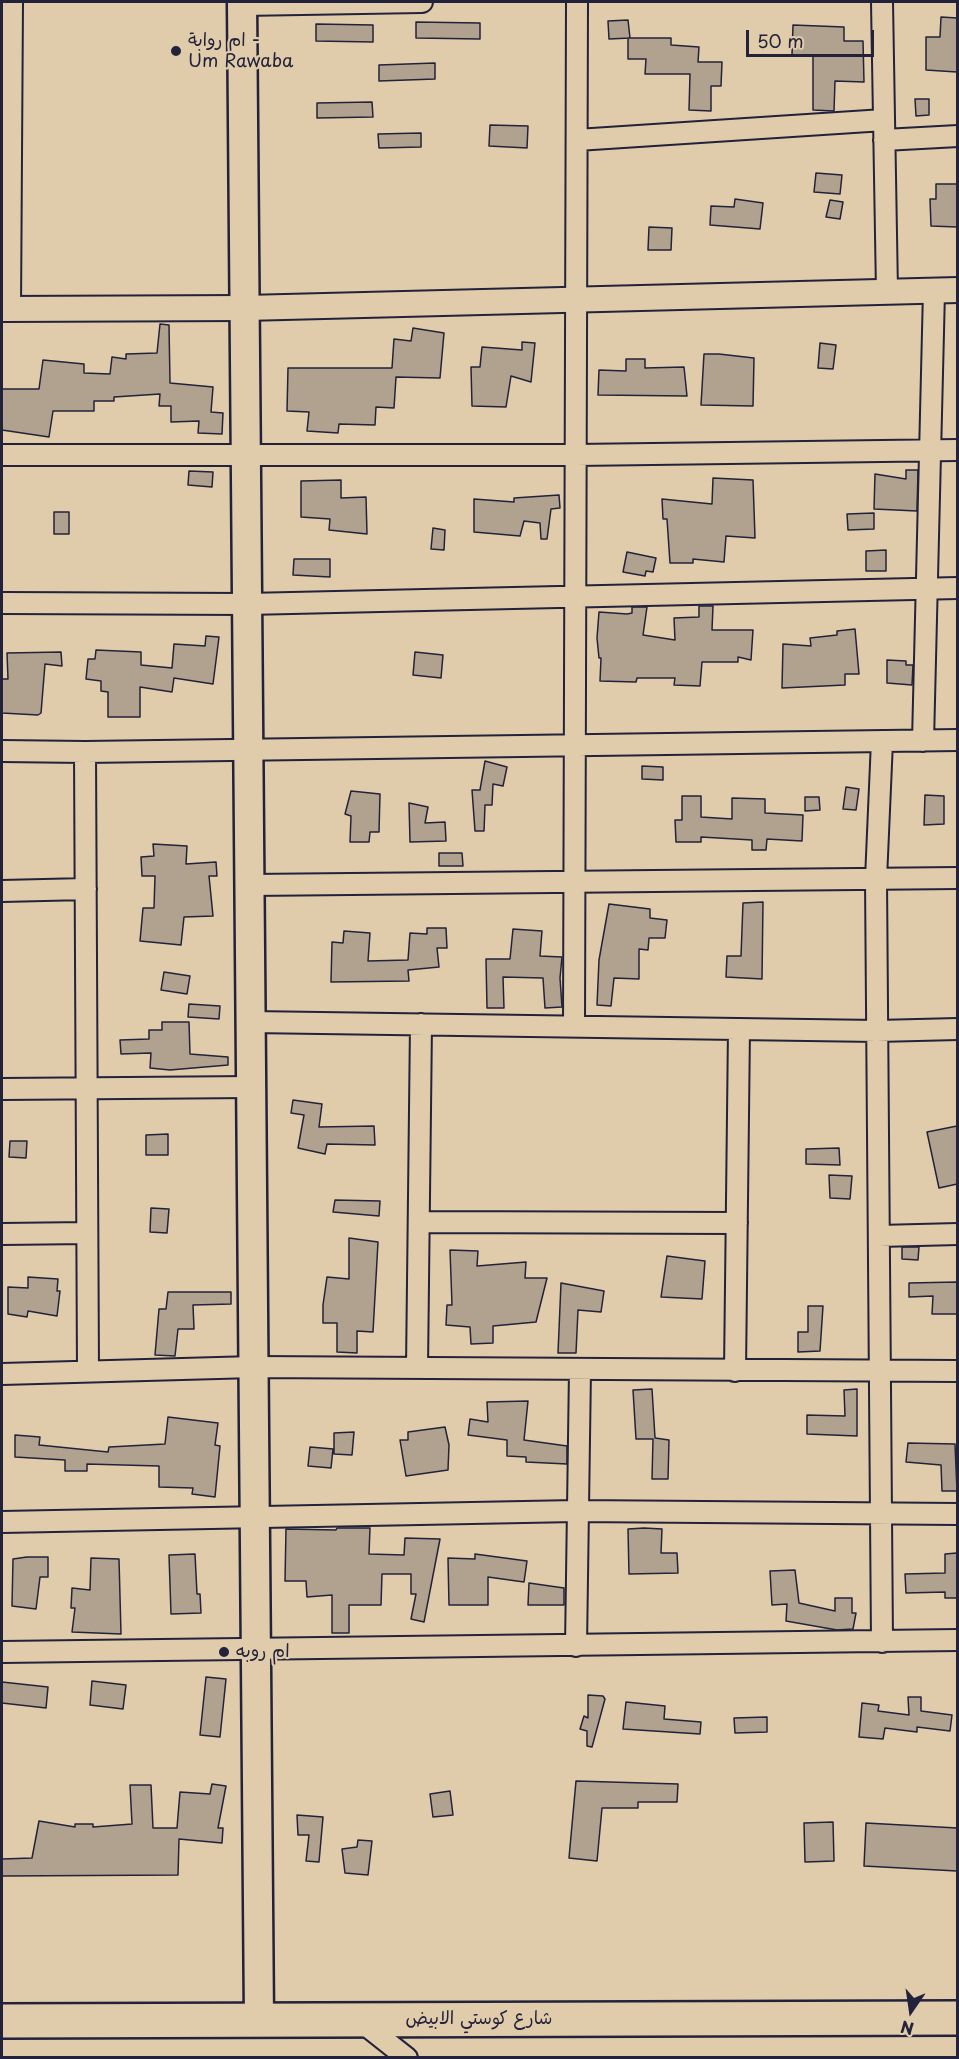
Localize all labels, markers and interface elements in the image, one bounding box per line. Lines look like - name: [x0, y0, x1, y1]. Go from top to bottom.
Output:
- scale bar: [749, 18, 876, 56]
- text: 50 m: [757, 27, 804, 54]
- place label: ام روابة - Um Rawaba: [188, 30, 293, 72]
- marker: ام روابة - Um Rawaba: [169, 44, 183, 58]
- place label: ام روبه: [236, 1641, 290, 1663]
- marker: ام روبه: [217, 1645, 231, 1659]
- north arrow: [881, 1981, 941, 2041]
- street label: شارع كوستي الابيض: [406, 2008, 552, 2030]
- text: N: [898, 2015, 916, 2042]

